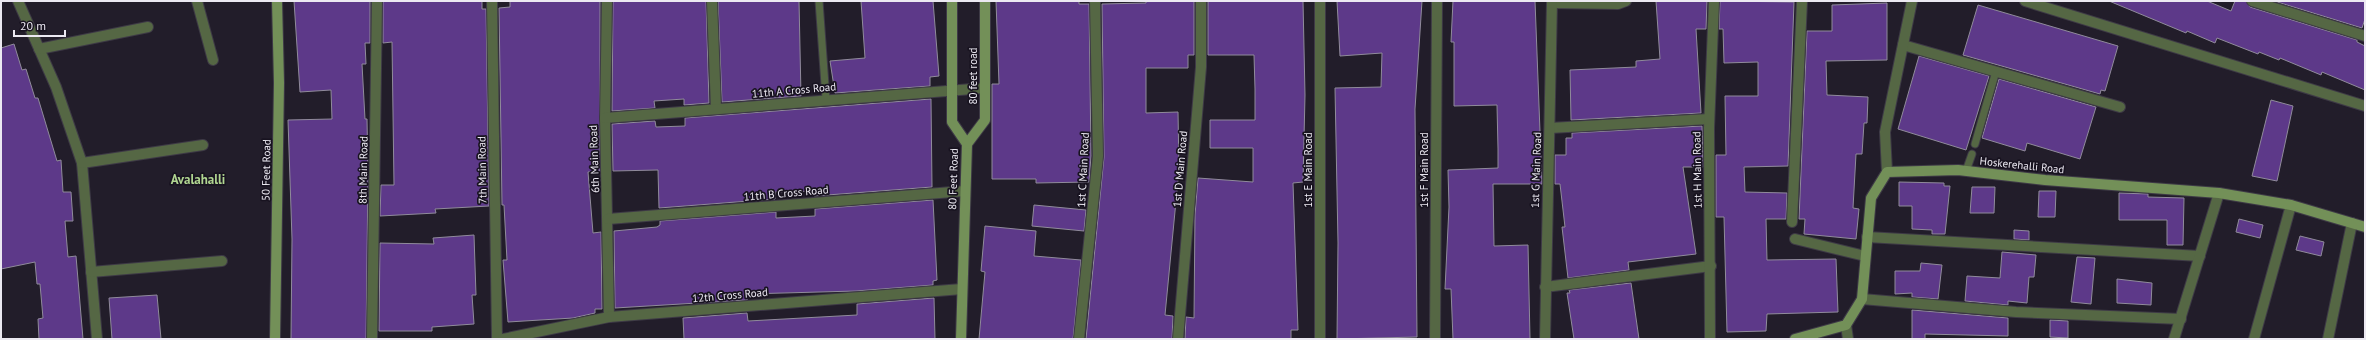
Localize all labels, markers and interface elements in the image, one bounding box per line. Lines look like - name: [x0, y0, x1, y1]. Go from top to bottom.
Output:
- scale bar: [14, 12, 65, 38]
- text: 20 m: [20, 18, 46, 33]
- street label: 80 feet road: [966, 47, 980, 105]
- street label: 11th A Cross Road: [751, 79, 837, 101]
- street label: 6th Main Road: [586, 125, 602, 193]
- street label: 1st D Main Road: [1170, 130, 1190, 208]
- street label: 1st H Main Road: [1689, 131, 1705, 209]
- street label: 1st C Main Road: [1074, 132, 1092, 208]
- street label: 1st E Main Road: [1301, 132, 1315, 208]
- street label: 1st F Main Road: [1417, 132, 1431, 208]
- street label: 1st G Main Road: [1528, 132, 1544, 208]
- street label: 8th Main Road: [355, 136, 371, 204]
- street label: 7th Main Road: [474, 136, 490, 204]
- street label: 50 Feet Road: [258, 139, 274, 201]
- street label: 80 Feet Road: [945, 148, 961, 210]
- street label: Hoskerehalli Road: [1979, 154, 2065, 176]
- district label: Avalahalli: [171, 171, 225, 188]
- street label: 11th B Cross Road: [743, 182, 829, 204]
- street label: 12th Cross Road: [692, 285, 768, 305]

